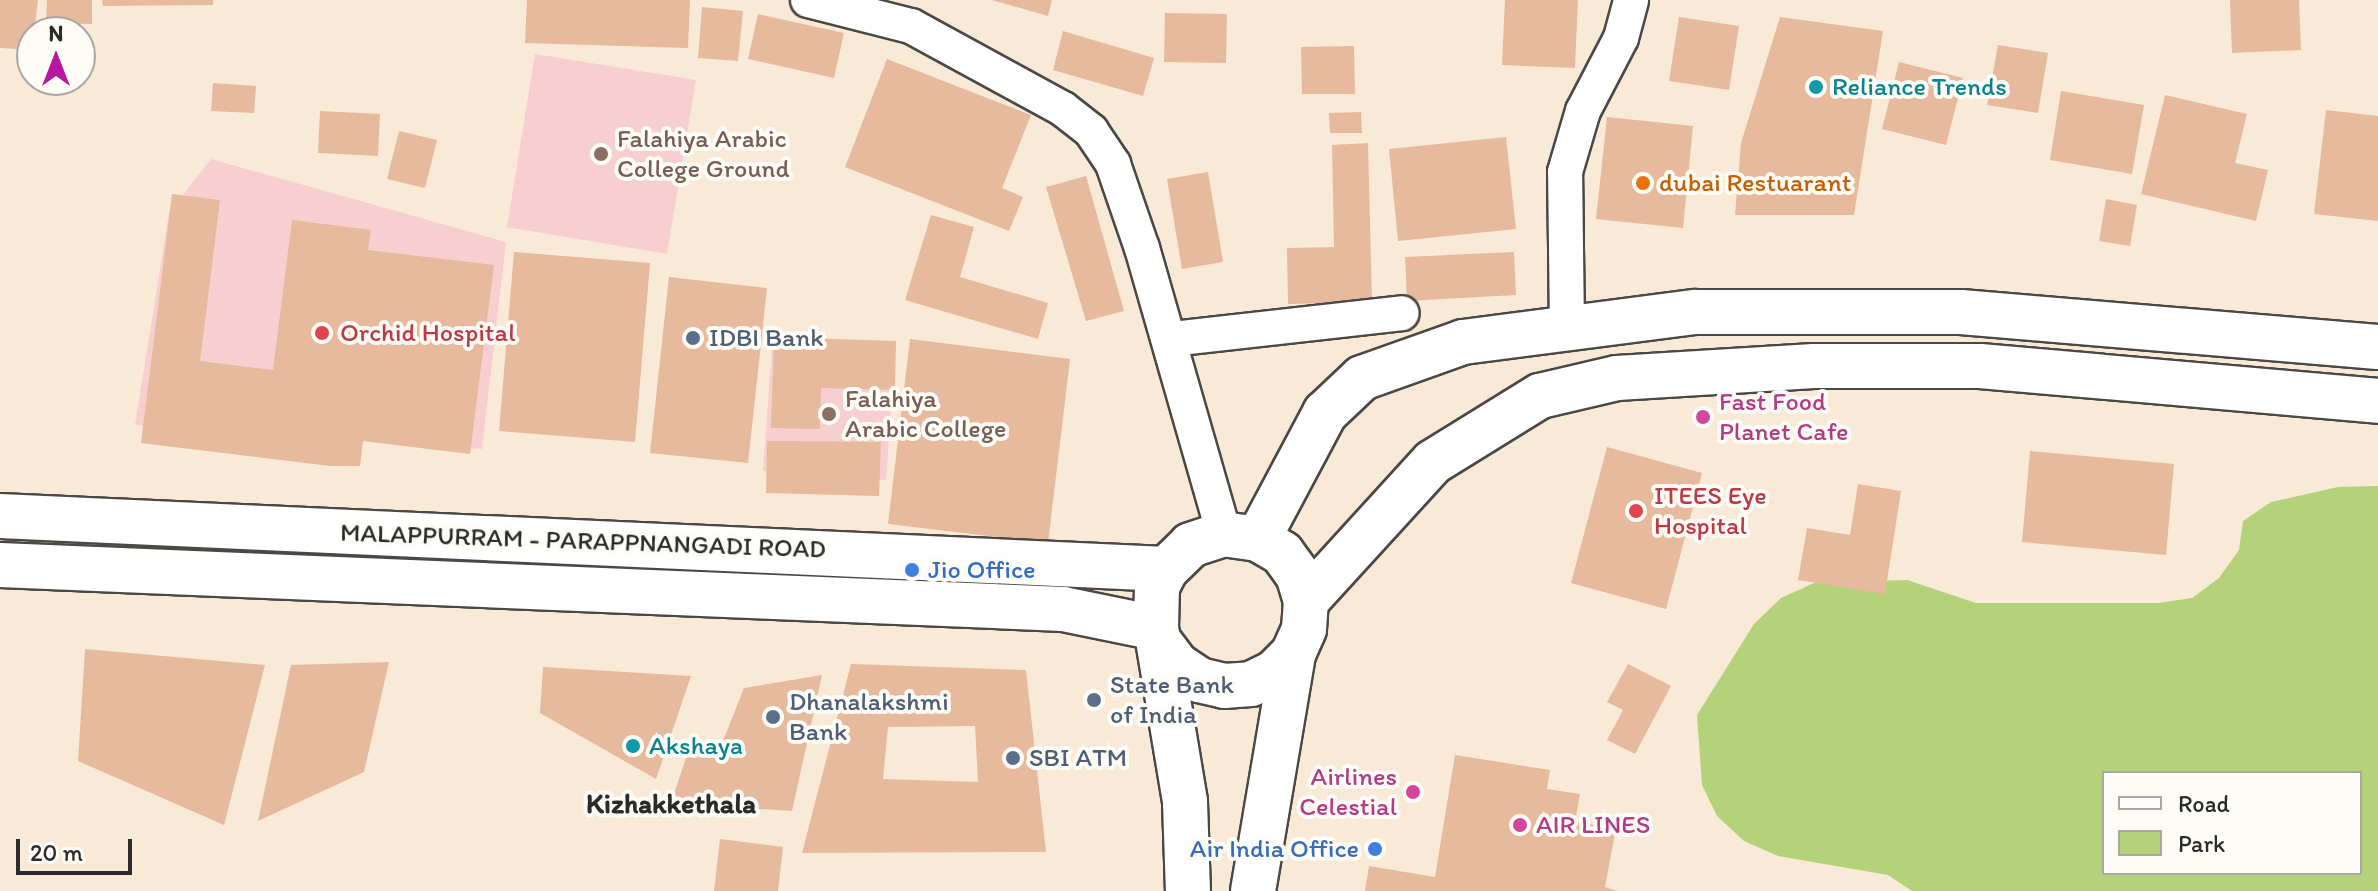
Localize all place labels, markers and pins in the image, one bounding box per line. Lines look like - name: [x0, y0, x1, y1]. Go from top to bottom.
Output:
- place label: Reliance Trends: [1832, 71, 2007, 103]
- marker: Reliance Trends: [1807, 78, 1825, 96]
- place label: Falahiya Arabic College Ground: [617, 123, 790, 184]
- marker: Falahiya Arabic College Ground: [592, 145, 610, 163]
- place label: dubai Restuarant: [1659, 167, 1852, 199]
- marker: dubai Restuarant: [1634, 174, 1652, 192]
- place label: Orchid Hospital: [340, 317, 515, 349]
- marker: Orchid Hospital: [311, 322, 333, 344]
- place label: IDBI Bank: [709, 322, 823, 354]
- marker: IDBI Bank: [684, 329, 702, 347]
- place label: Falahiya Arabic College: [845, 383, 1007, 444]
- place label: Fast Food Planet Cafe: [1719, 386, 1849, 448]
- marker: Falahiya Arabic College: [820, 405, 838, 423]
- marker: Fast Food Planet Cafe: [1694, 408, 1712, 426]
- place label: ITEES Eye Hospital: [1654, 480, 1767, 542]
- marker: ITEES Eye Hospital: [1625, 500, 1647, 522]
- place label: Jio Office: [928, 554, 1035, 586]
- marker: Jio Office: [903, 561, 921, 579]
- place label: State Bank of India: [1110, 669, 1234, 730]
- place label: Dhanalakshmi Bank: [789, 686, 949, 748]
- marker: State Bank of India: [1085, 691, 1103, 709]
- marker: Dhanalakshmi Bank: [764, 708, 782, 726]
- place label: Akshaya: [649, 730, 743, 762]
- marker: Akshaya: [624, 737, 642, 755]
- place label: SBI ATM: [1029, 742, 1126, 774]
- marker: SBI ATM: [1004, 749, 1022, 767]
- place label: Airlines Celestial: [1299, 761, 1397, 822]
- marker: Airlines Celestial: [1404, 783, 1422, 801]
- place label: AIR LINES: [1536, 809, 1651, 841]
- marker: AIR LINES: [1511, 816, 1529, 834]
- place label: Air India Office: [1187, 833, 1359, 865]
- marker: Air India Office: [1366, 840, 1384, 858]

